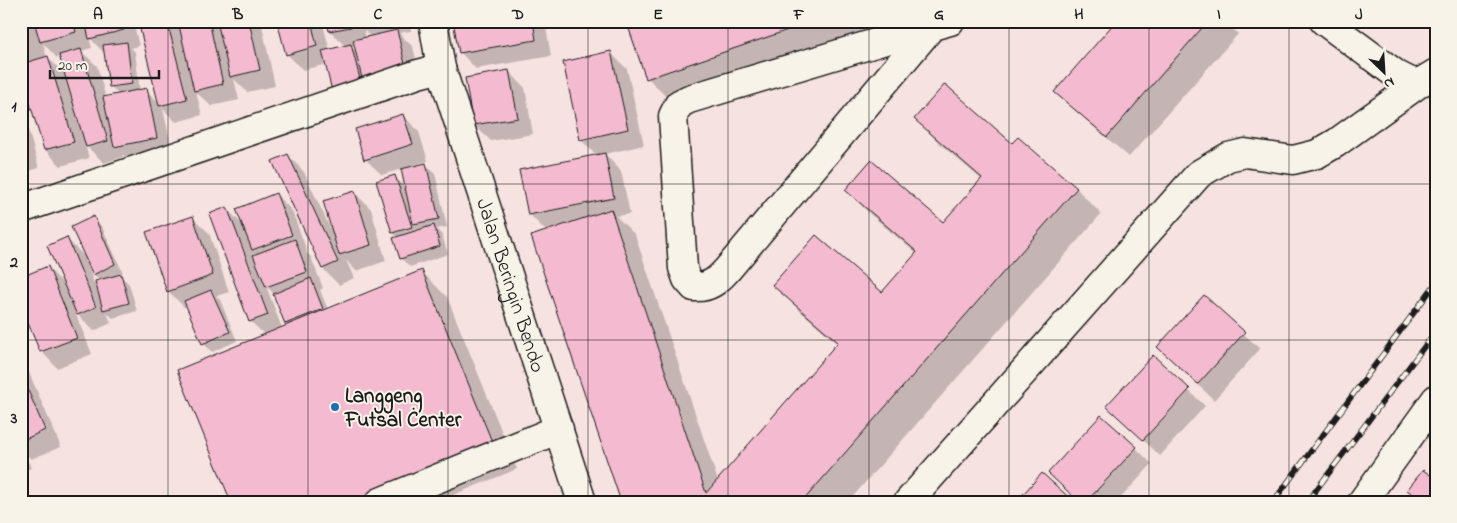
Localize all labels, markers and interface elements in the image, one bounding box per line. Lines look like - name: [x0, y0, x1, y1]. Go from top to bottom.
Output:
- text: A: [93, 3, 103, 27]
- text: B: [232, 3, 244, 27]
- text: C: [374, 3, 383, 27]
- text: D: [511, 3, 524, 27]
- text: E: [653, 3, 663, 27]
- text: F: [793, 3, 805, 27]
- text: G: [934, 3, 944, 27]
- text: H: [1074, 3, 1084, 27]
- text: I: [1217, 3, 1221, 27]
- text: J: [1355, 3, 1363, 27]
- scale bar: [50, 48, 159, 80]
- north arrow: [1360, 48, 1410, 98]
- text: 20 m: [58, 55, 88, 77]
- text: N: [1380, 71, 1398, 94]
- text: 1: [11, 95, 17, 119]
- street label: Jalan Beringin Bendo: [467, 195, 552, 377]
- text: 2: [9, 251, 18, 275]
- place label: Langgeng Futsal Center: [344, 382, 462, 436]
- marker: Langgeng Futsal Center: [329, 401, 341, 413]
- text: 3: [10, 407, 18, 431]

